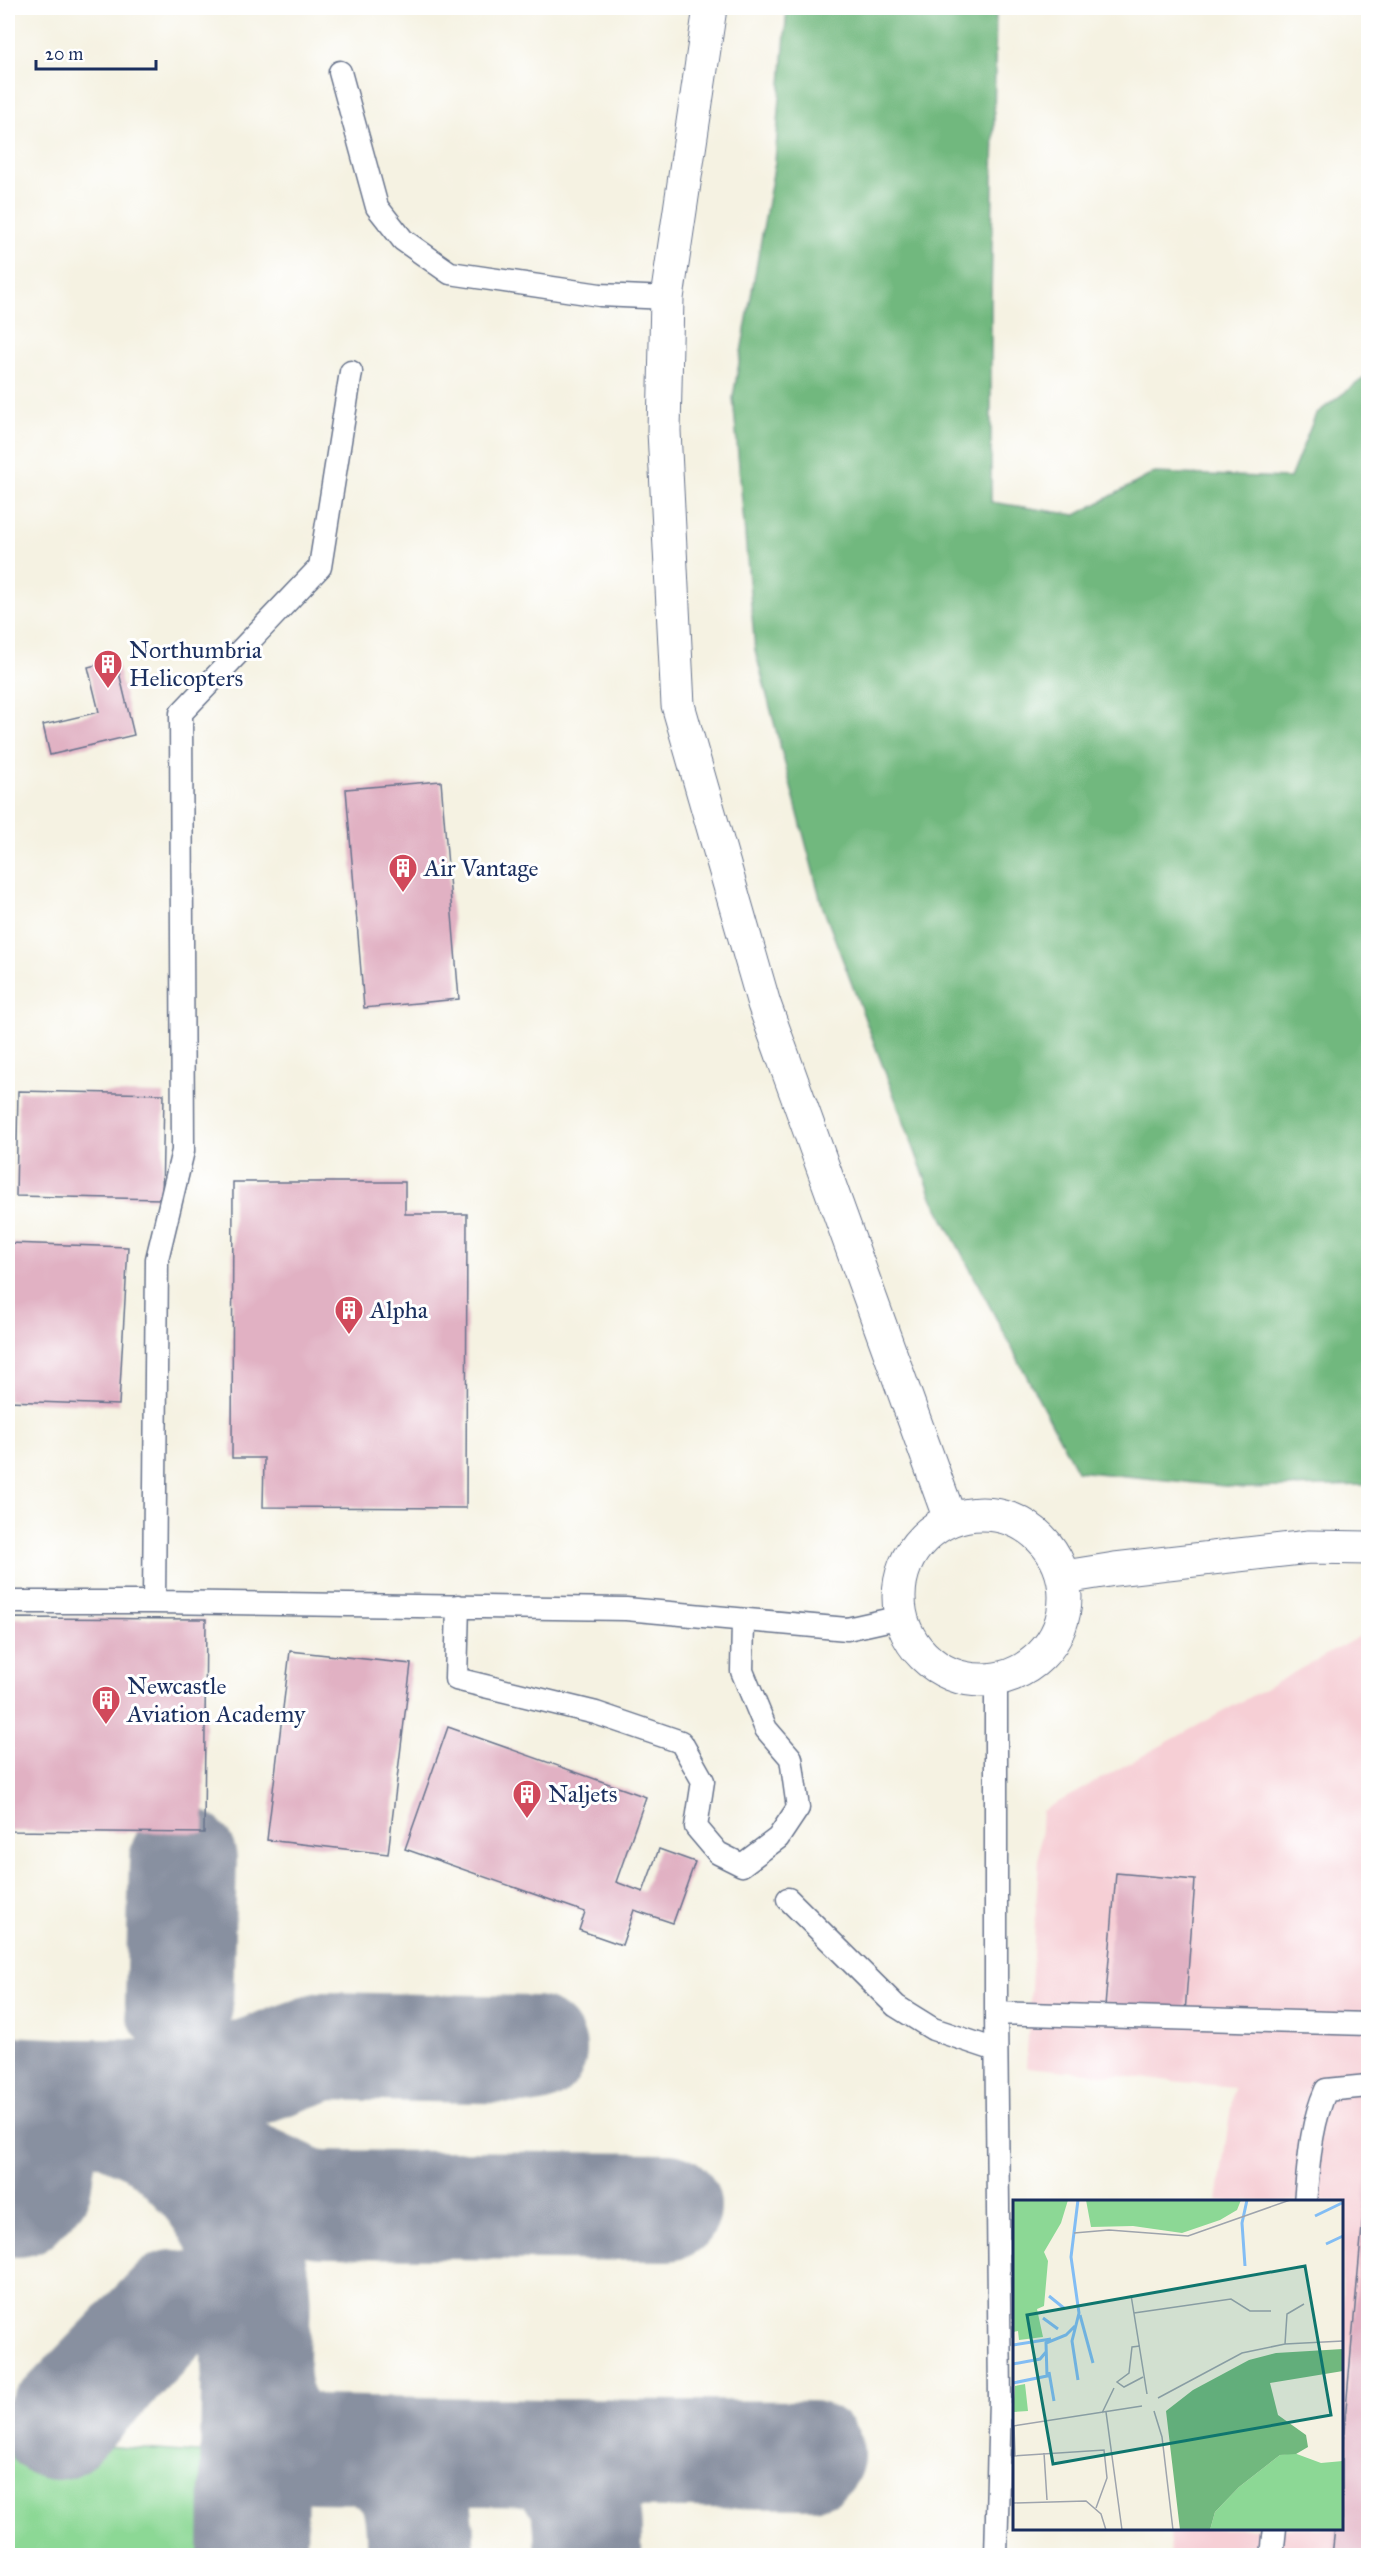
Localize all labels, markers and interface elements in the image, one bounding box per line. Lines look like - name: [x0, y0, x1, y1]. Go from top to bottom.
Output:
- scale bar: [36, 33, 156, 71]
- text: 20 m: [45, 43, 83, 65]
- place label: Northumbria Helicopters: [129, 635, 263, 693]
- building icon: Northumbria Helicopters: [92, 648, 124, 690]
- building icon: Air Vantage: [387, 852, 419, 894]
- place label: Air Vantage: [423, 853, 539, 883]
- building icon: Alpha: [333, 1294, 365, 1336]
- place label: Alpha: [369, 1295, 429, 1325]
- place label: Newcastle Aviation Academy: [126, 1671, 306, 1729]
- building icon: Newcastle Aviation Academy: [90, 1684, 122, 1726]
- building icon: Naljets: [511, 1778, 543, 1820]
- place label: Naljets: [548, 1779, 618, 1809]
- inset map: [1013, 2200, 1343, 2530]

